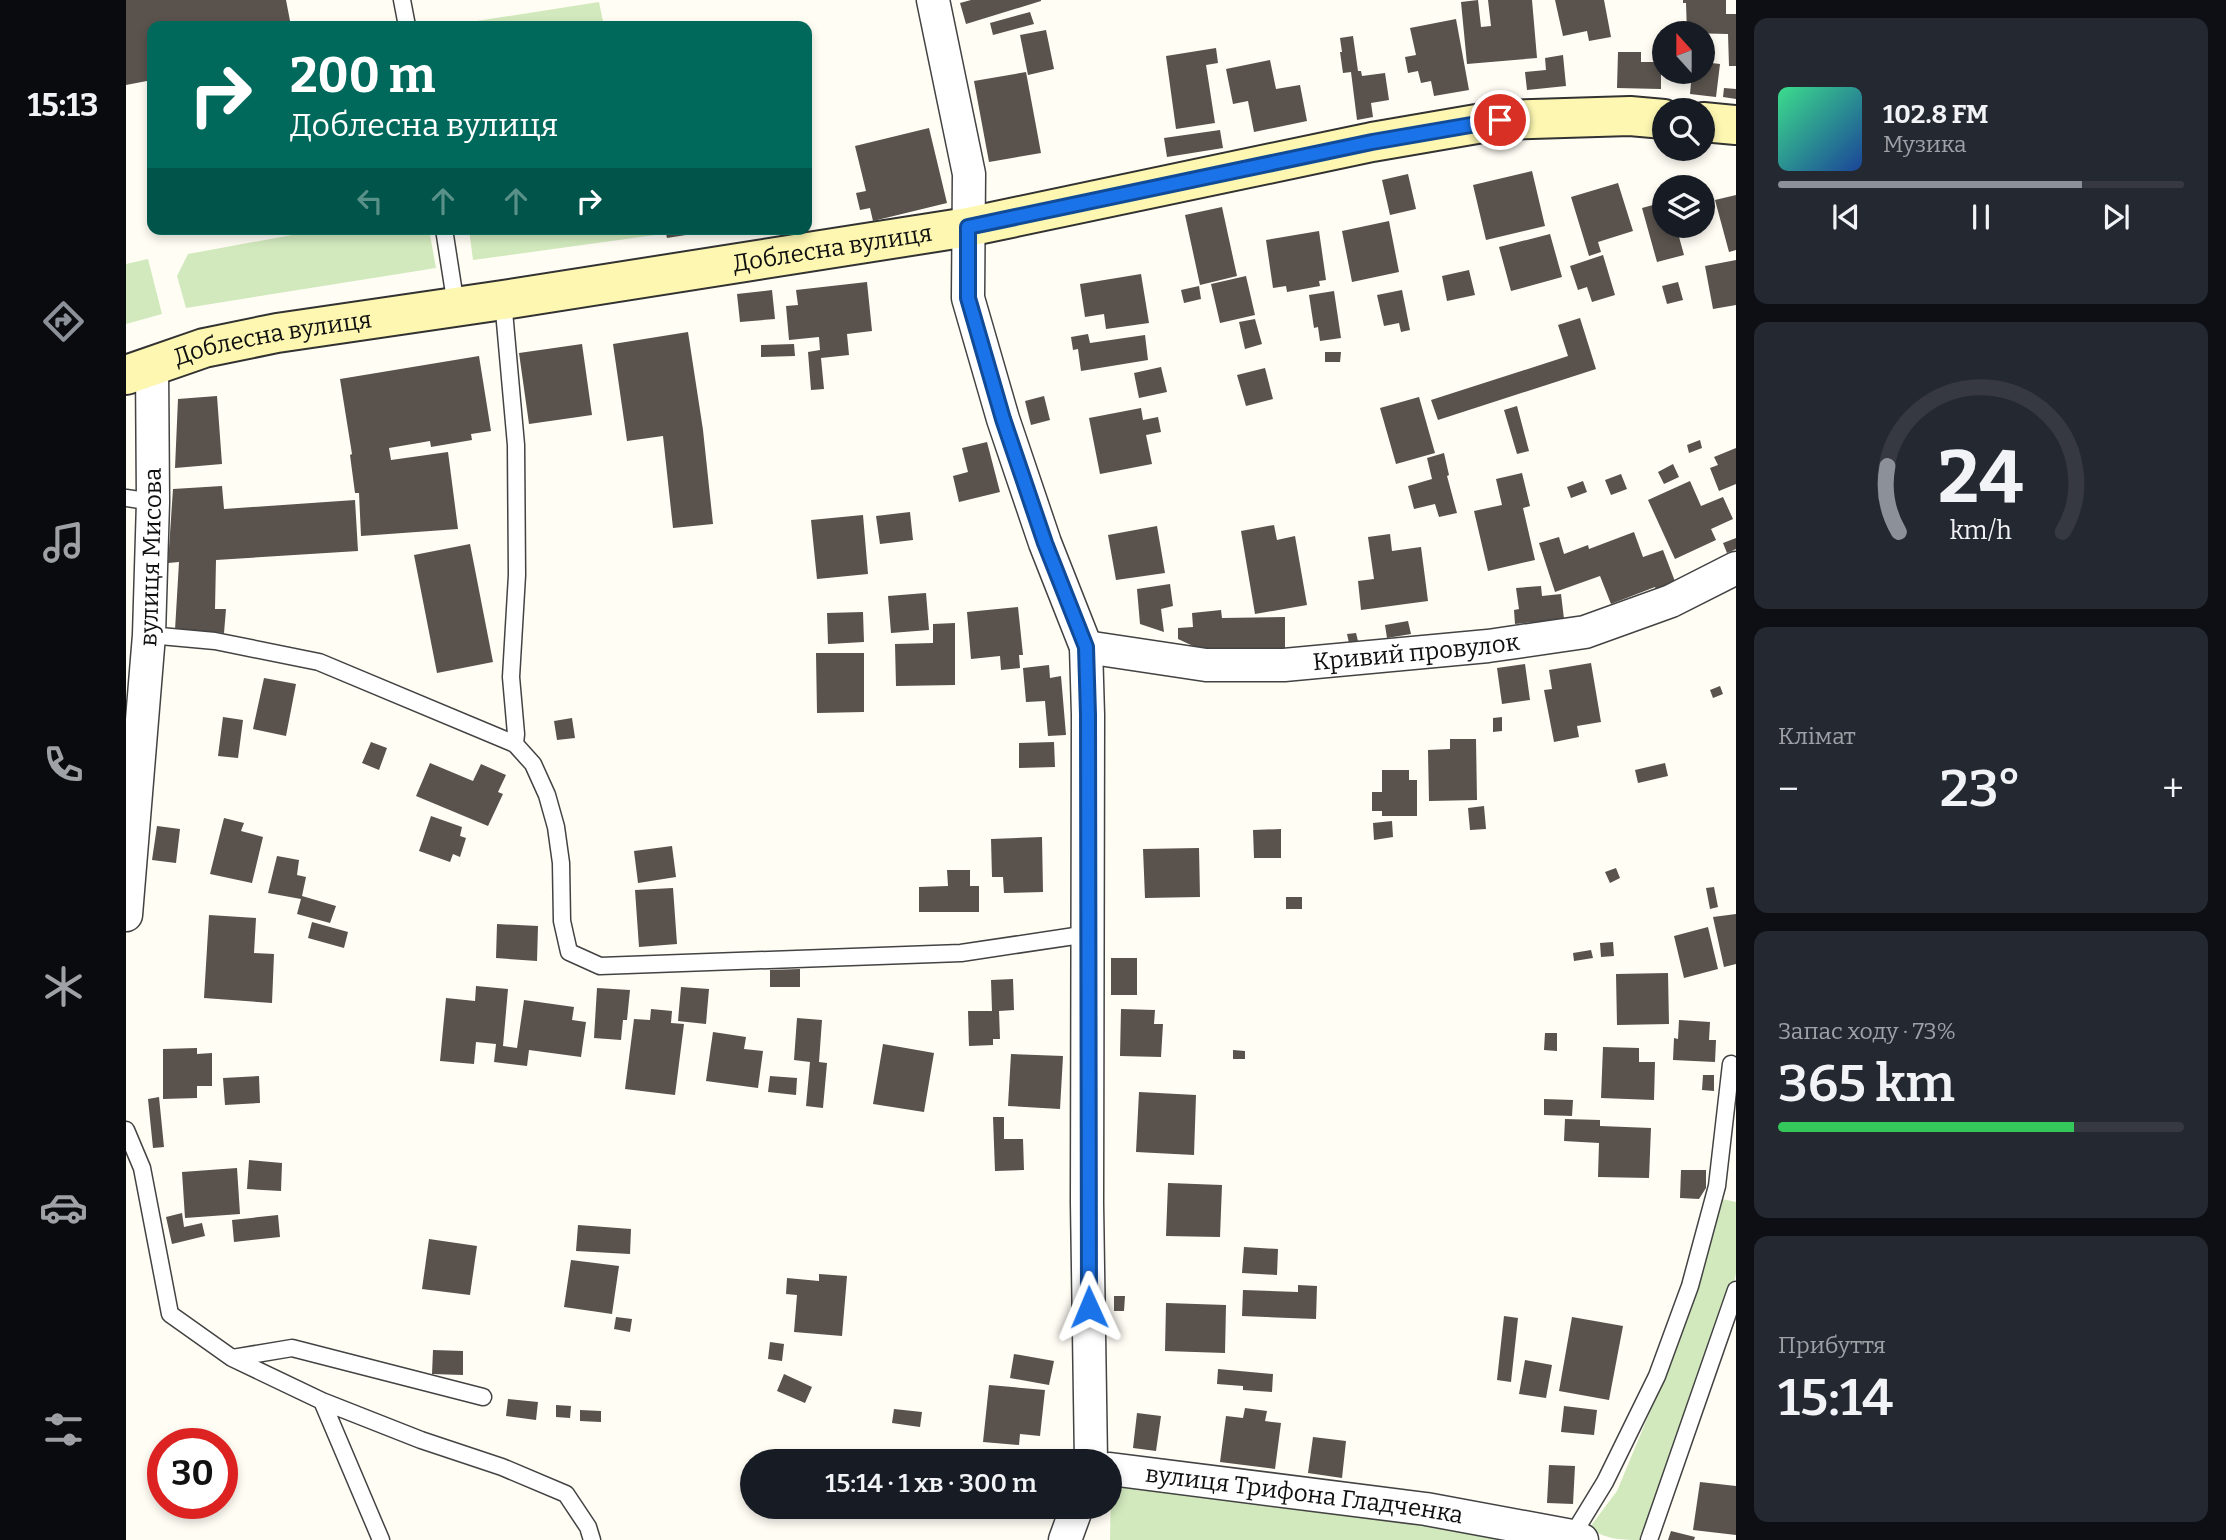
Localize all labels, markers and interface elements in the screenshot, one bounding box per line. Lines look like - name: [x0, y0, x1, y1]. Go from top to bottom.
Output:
- north arrow: [1652, 21, 1715, 84]
- map controls: [1652, 21, 1715, 238]
- text: 200 m: [290, 46, 435, 105]
- icon: right: [175, 49, 266, 140]
- text: 15:13: [27, 86, 99, 124]
- pin: [1470, 90, 1530, 150]
- button: search: [1652, 98, 1715, 161]
- text: 102.8 FM: [1883, 99, 1989, 130]
- icon: arrive: [1481, 101, 1519, 139]
- text: Доблесна вулиця: [290, 106, 558, 144]
- text: Музика: [1883, 130, 1967, 158]
- button: layers: [1652, 175, 1715, 238]
- icon: left: [351, 182, 389, 220]
- icon: ahead: [424, 182, 462, 220]
- icon: ahead: [497, 182, 535, 220]
- icon: right: [570, 182, 608, 220]
- icon: previous: [1827, 198, 1865, 236]
- icon: pause: [1962, 198, 2000, 236]
- icon: next: [2097, 198, 2135, 236]
- street label: Доблесна вулиця: [731, 219, 934, 278]
- icon: directions: [39, 297, 88, 346]
- street label: Доблесна вулиця: [170, 305, 374, 371]
- text: 24: [1938, 434, 2024, 521]
- street label: вулиця Мисова: [134, 468, 167, 647]
- text: km/h: [1950, 515, 2012, 545]
- icon: music: [39, 518, 88, 567]
- street label: Кривий провулок: [1311, 628, 1521, 676]
- text: Клімат: [1778, 722, 1856, 750]
- icon: phone: [39, 740, 88, 789]
- text: 23°: [1940, 757, 2022, 820]
- text: −: [1778, 766, 1799, 812]
- text: +: [2162, 766, 2184, 812]
- icon: climate: [39, 962, 88, 1011]
- text: Запас ходу · 73%: [1778, 1017, 1956, 1045]
- text: 365 km: [1778, 1052, 1955, 1115]
- icon: car: [39, 1183, 88, 1232]
- position arrow: [1052, 1270, 1126, 1344]
- text: Прибуття: [1778, 1331, 1886, 1359]
- text: 15:14: [1778, 1366, 1893, 1429]
- icon: filters: [39, 1405, 88, 1454]
- speed limit sign: 30: [147, 1428, 238, 1519]
- street label: вулиця Трифона Гладченка: [1144, 1460, 1466, 1530]
- text: 15:14 · 1 хв · 300 m: [825, 1468, 1037, 1499]

